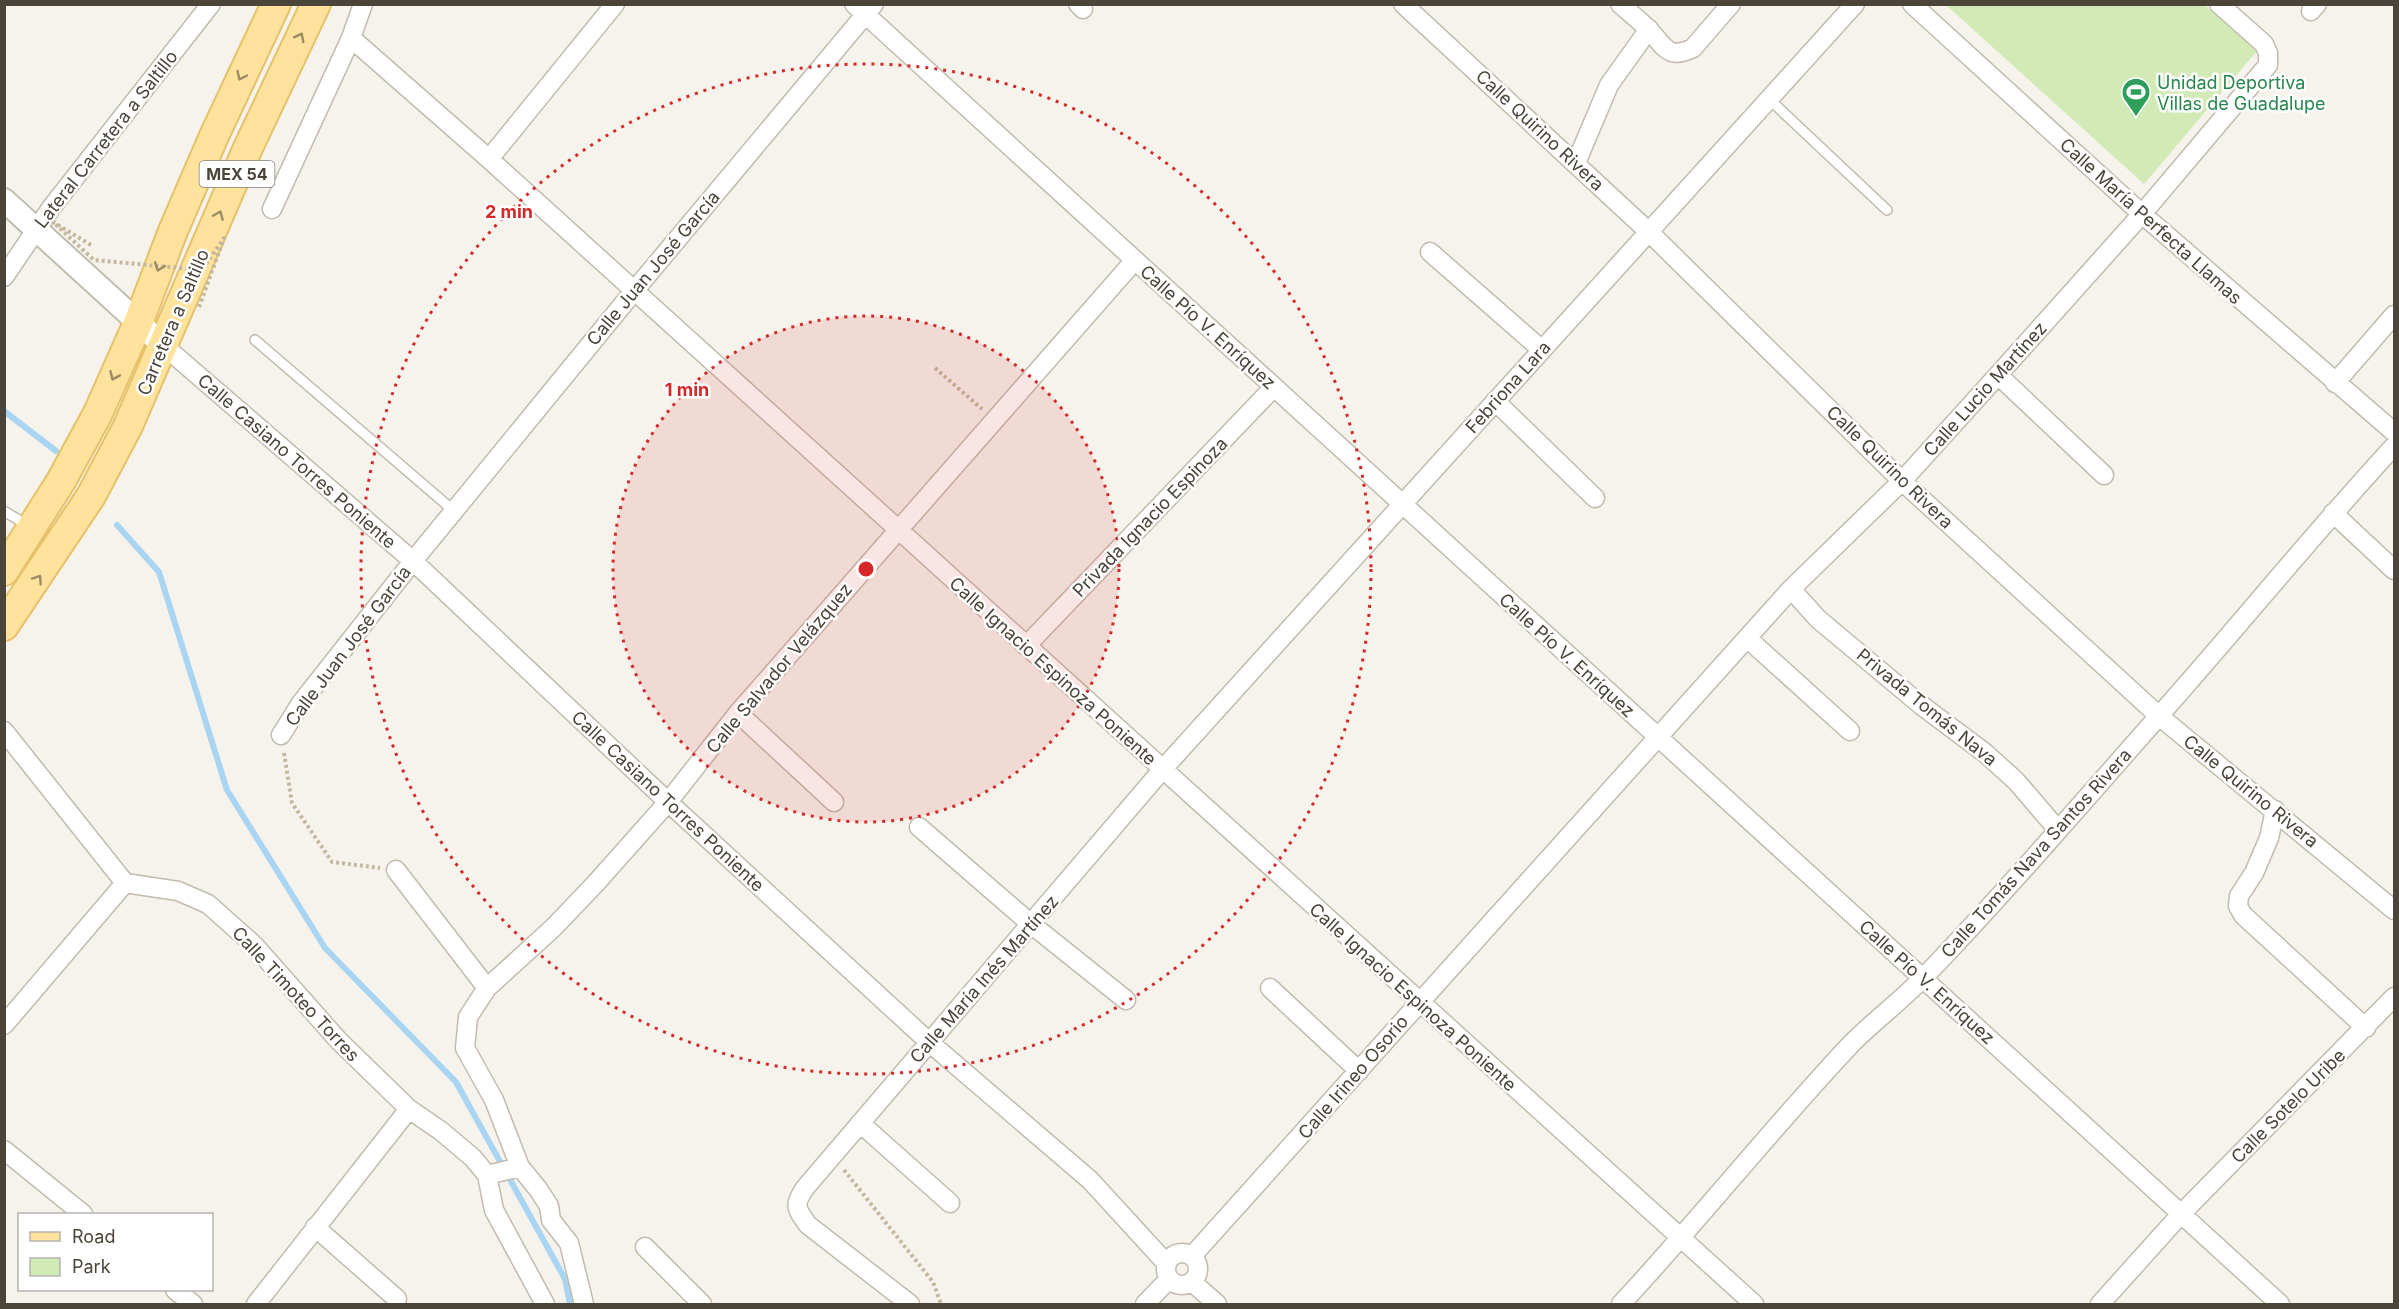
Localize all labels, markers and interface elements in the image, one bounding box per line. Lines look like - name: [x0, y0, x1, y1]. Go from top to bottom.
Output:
- one-way arrow: [292, 33, 304, 44]
- street label: Lateral Carretera a Saltillo: [30, 46, 182, 232]
- street label: Calle Quirino Rivera: [1472, 65, 1608, 195]
- one-way arrow: [237, 70, 249, 81]
- place label: Unidad Deportiva Villas de Guadalupe: [2157, 72, 2326, 114]
- sports icon: Unidad Deportiva Villas de Guadalupe: [2120, 76, 2152, 118]
- street label: Calle María Perfecta Llamas: [2056, 134, 2246, 308]
- road number: MEX 54: [200, 161, 274, 187]
- street label: Calle Juan José García: [582, 187, 724, 349]
- text: 2 min: [485, 201, 533, 222]
- one-way arrow: [212, 210, 224, 221]
- street label: Carretera a Saltillo: [133, 246, 213, 398]
- one-way arrow: [154, 261, 166, 272]
- street label: Calle Pío V. Enríquez: [1136, 261, 1280, 393]
- street label: Calle Lucio Martínez: [1919, 318, 2051, 460]
- street label: Febriona Lara: [1461, 337, 1555, 437]
- street label: Calle Casiano Torres Poniente: [194, 369, 400, 553]
- one-way arrow: [109, 370, 121, 381]
- text: 1 min: [665, 379, 709, 400]
- street label: Calle Quirino Rivera: [1823, 401, 1957, 533]
- street label: Privada Ignacio Espinoza: [1068, 433, 1232, 601]
- centre of rings: [856, 559, 876, 579]
- street label: Calle Juan José García: [281, 562, 415, 730]
- street label: Calle Ignacio Espinoza Poniente: [945, 572, 1161, 770]
- one-way arrow: [31, 574, 42, 585]
- street label: Calle Salvador Velázquez: [702, 579, 856, 757]
- street label: Calle Pío V. Enríquez: [1495, 589, 1639, 721]
- street label: Privada Tomás Nava: [1853, 644, 2001, 770]
- street label: Calle Casiano Torres Poniente: [567, 706, 769, 896]
- street label: Calle Quirino Rivera: [2179, 730, 2323, 852]
- street label: Calle Tomás Nava Santos Rivera: [1937, 744, 2135, 962]
- street label: Calle María Inés Martínez: [905, 891, 1063, 1067]
- street label: Calle Ignacio Espinoza Poniente: [1305, 898, 1521, 1096]
- street label: Calle Pío V. Enríquez: [1855, 916, 1999, 1048]
- street label: Calle Timoteo Torres: [228, 922, 364, 1066]
- street label: Calle Irineo Osorio: [1294, 1011, 1412, 1143]
- street label: Calle Sotelo Uribe: [2227, 1045, 2349, 1167]
- legend: [18, 1213, 213, 1291]
- text: Road: [72, 1226, 115, 1247]
- text: Park: [72, 1256, 111, 1277]

